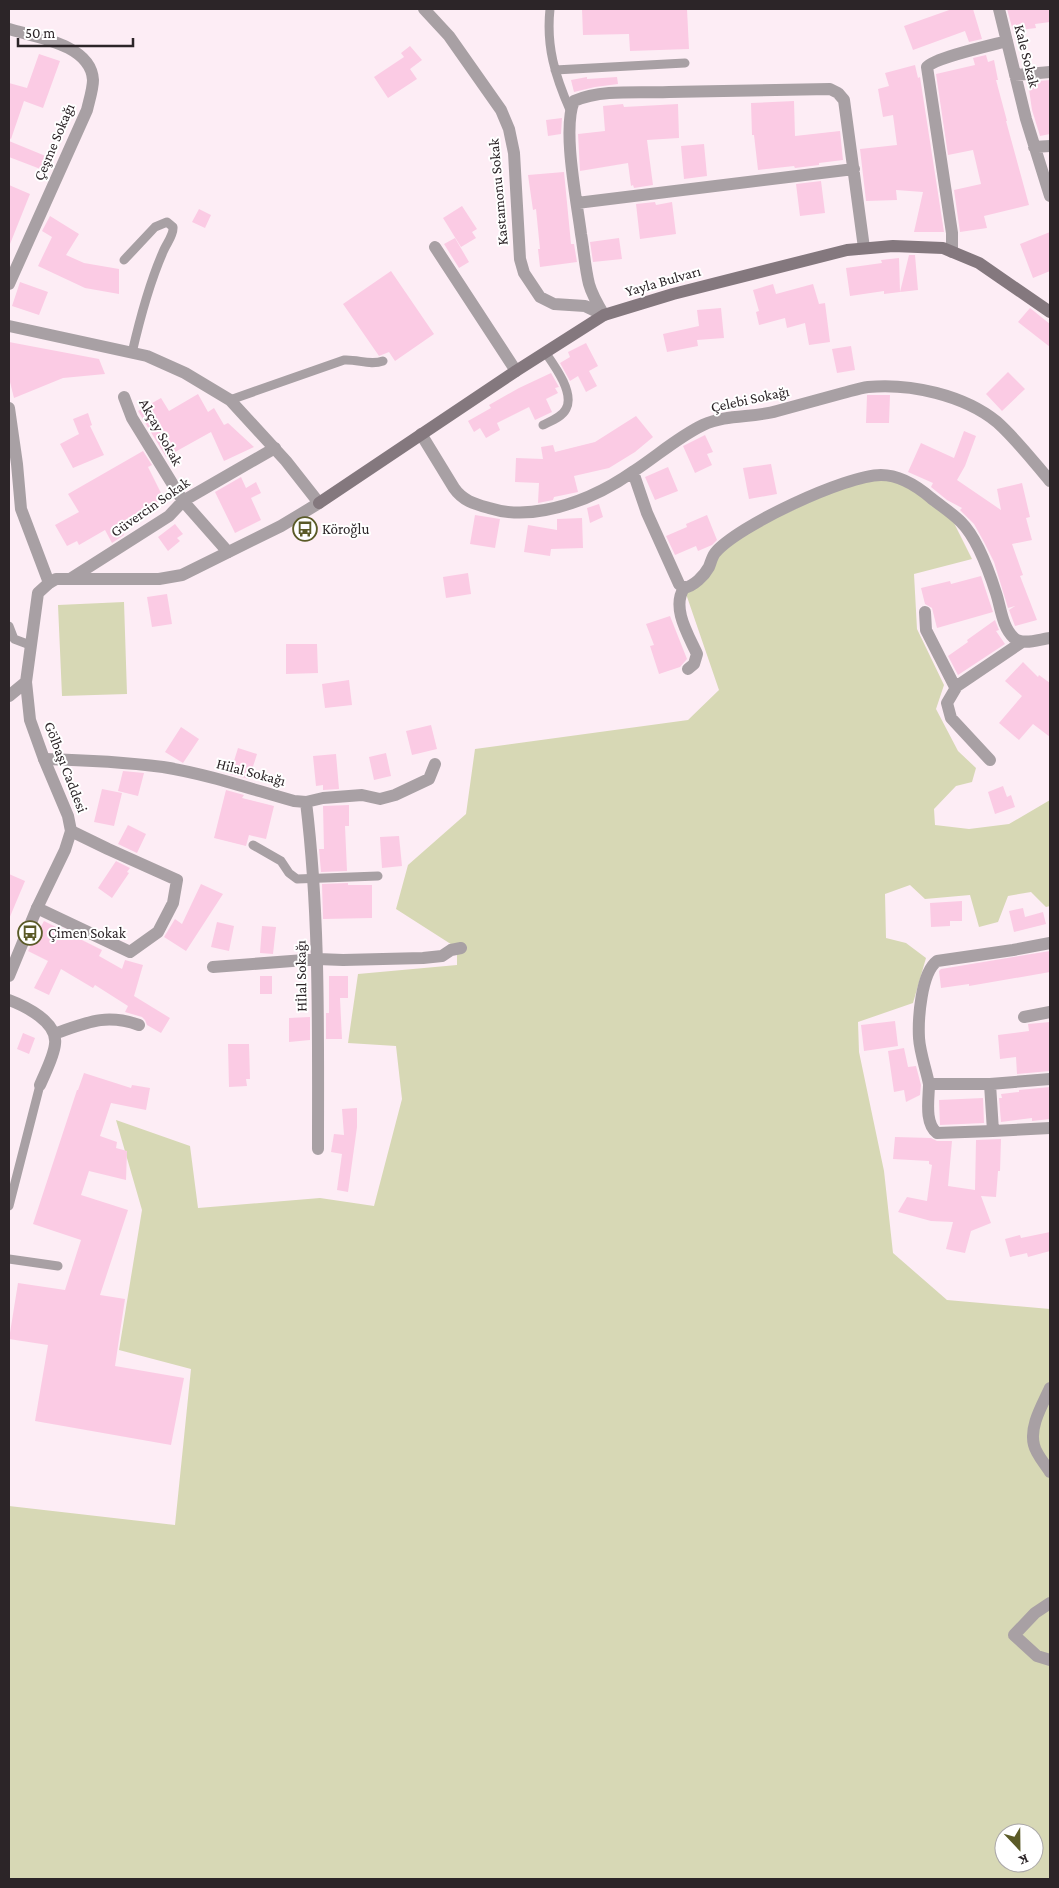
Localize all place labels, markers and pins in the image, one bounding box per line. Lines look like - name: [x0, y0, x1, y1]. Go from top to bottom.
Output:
- bus stop icon: Köroğlu: [292, 516, 318, 542]
- place label: Köroğlu: [322, 521, 370, 538]
- bus stop icon: Çimen Sokak: [17, 920, 43, 946]
- place label: Çimen Sokak: [48, 925, 127, 942]

